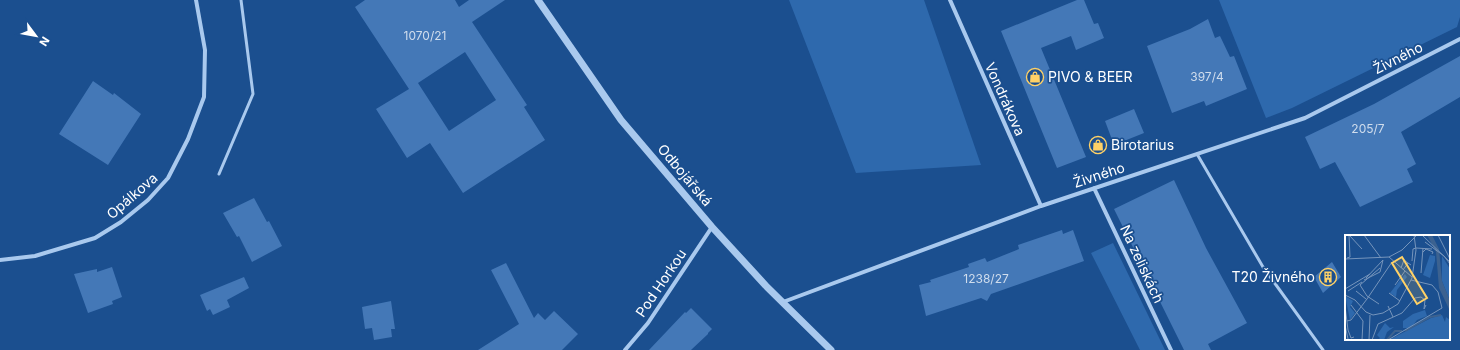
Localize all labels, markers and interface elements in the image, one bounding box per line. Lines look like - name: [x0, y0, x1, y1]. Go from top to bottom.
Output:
- north arrow: [16, 16, 56, 56]
- house number: 1070/21: [404, 28, 446, 43]
- text: N: [36, 34, 53, 49]
- street label: Živného: [1370, 38, 1425, 77]
- street label: Vondrákova: [982, 59, 1029, 138]
- shop icon: PIVO & BEER: [1025, 67, 1045, 87]
- place label: PIVO & BEER: [1048, 68, 1133, 85]
- house number: 397/4: [1190, 69, 1224, 84]
- house number: 205/7: [1351, 121, 1385, 136]
- shop icon: Birotarius: [1088, 135, 1108, 155]
- place label: Birotarius: [1111, 136, 1174, 153]
- street label: Odbojářská: [655, 140, 716, 209]
- street label: Živného: [1071, 158, 1127, 191]
- street label: Opálkova: [103, 169, 161, 222]
- street label: Na zeliskách: [1117, 222, 1168, 305]
- inset map: [1345, 235, 1450, 340]
- street label: Pod Horkou: [632, 246, 689, 320]
- building icon: T20 Živného: [1318, 267, 1338, 287]
- place label: T20 Živného: [1231, 268, 1315, 285]
- house number: 1238/27: [963, 271, 1009, 286]

